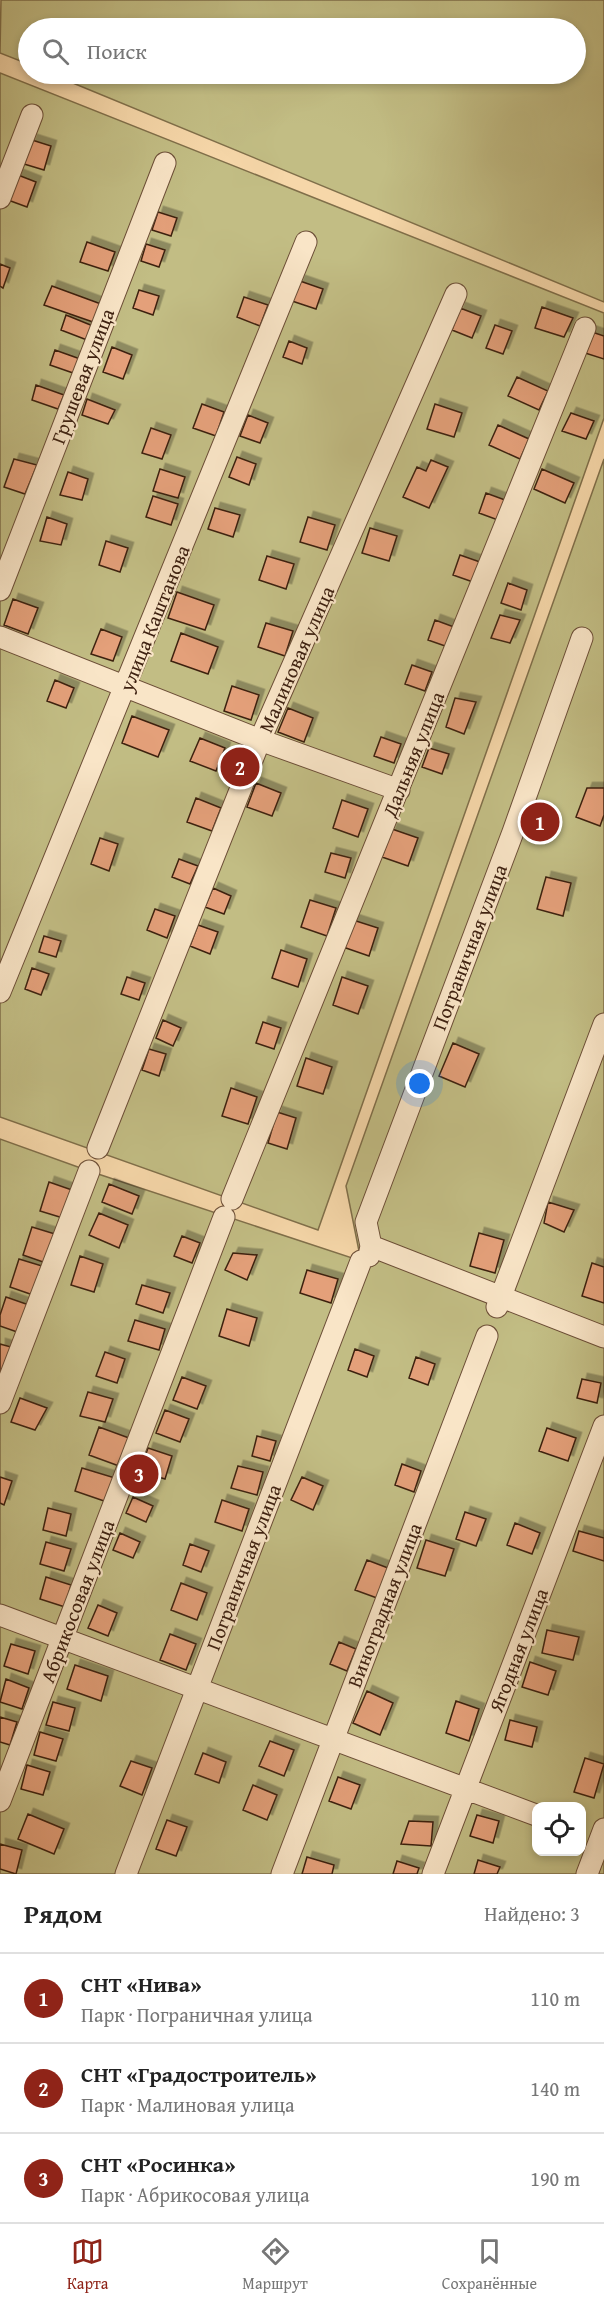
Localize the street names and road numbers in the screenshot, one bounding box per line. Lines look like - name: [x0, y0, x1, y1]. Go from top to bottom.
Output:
- street label: Грушевая улица: [43, 304, 121, 448]
- street label: улица Каштанова: [111, 540, 197, 696]
- street label: Малиновая улица: [251, 581, 342, 737]
- street label: Дальняя улица: [374, 686, 452, 822]
- street label: Пограничная улица: [424, 859, 514, 1034]
- street label: Пограничная улица: [198, 1479, 288, 1654]
- street label: Абрикосовая улица: [33, 1515, 122, 1687]
- street label: Виноградная улица: [339, 1518, 429, 1692]
- street label: Ягодная улица: [481, 1583, 555, 1717]

